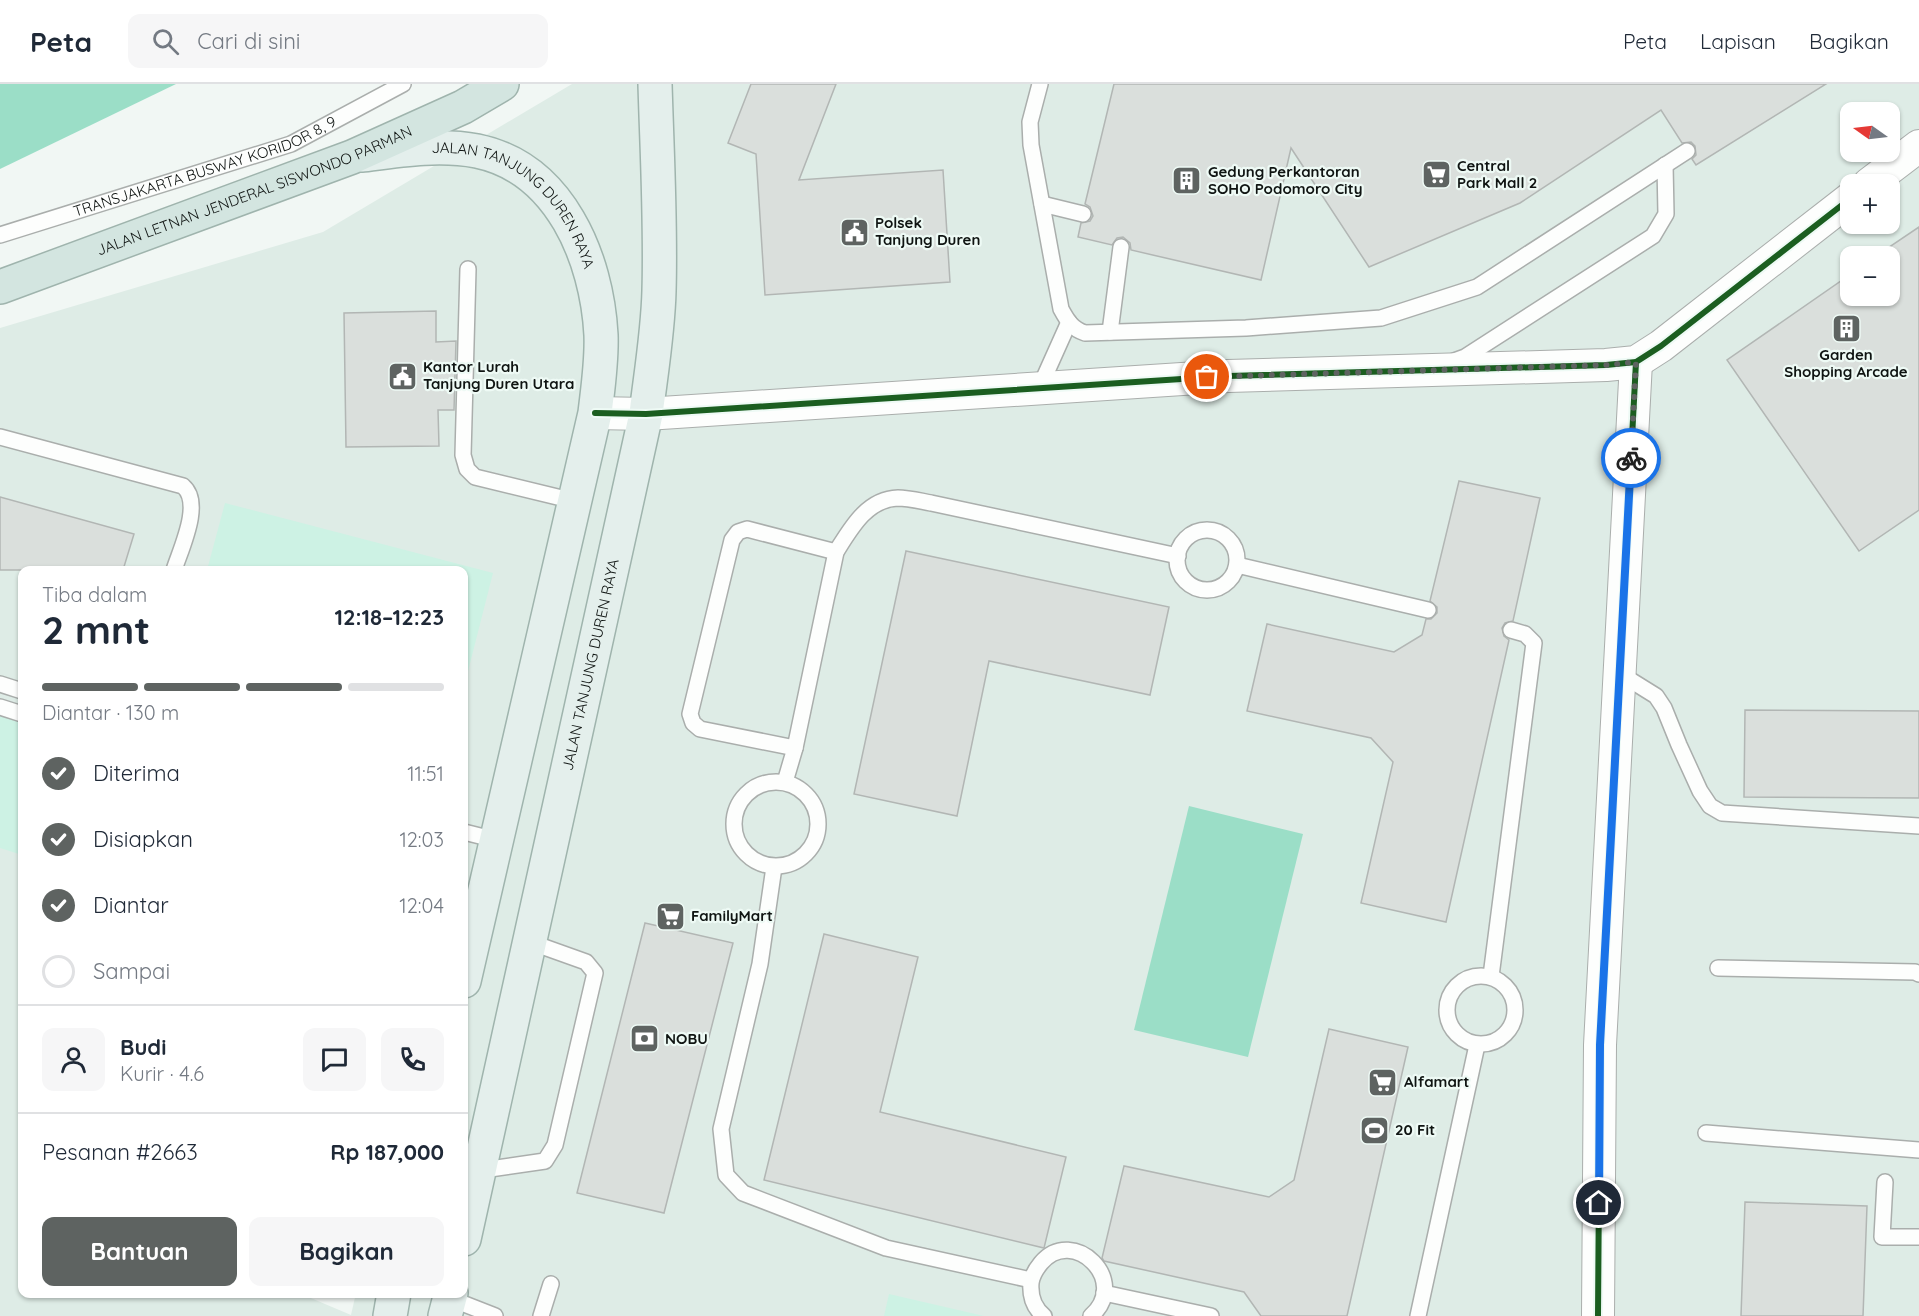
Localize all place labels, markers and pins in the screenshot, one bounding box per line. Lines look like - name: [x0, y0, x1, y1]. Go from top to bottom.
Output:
- place label: Central Park Mall 2: [1457, 156, 1537, 192]
- supermarket icon: Central Park Mall 2: [1420, 159, 1452, 191]
- place label: Gedung Perkantoran SOHO Podomoro City: [1208, 162, 1363, 198]
- building icon: Gedung Perkantoran SOHO Podomoro City: [1171, 165, 1203, 197]
- place label: Polsek Tanjung Duren: [875, 213, 980, 249]
- public building icon: Polsek Tanjung Duren: [838, 216, 870, 248]
- building icon: Garden Shopping Arcade: [1830, 312, 1862, 344]
- place label: Garden Shopping Arcade: [1784, 345, 1908, 381]
- pin: [1181, 351, 1232, 402]
- place label: Kantor Lurah Tanjung Duren Utara: [423, 357, 574, 393]
- public building icon: Kantor Lurah Tanjung Duren Utara: [386, 360, 418, 392]
- supermarket icon: FamilyMart: [654, 900, 686, 932]
- place label: FamilyMart: [691, 906, 773, 925]
- bank icon: NOBU: [628, 1023, 660, 1055]
- place label: NOBU: [665, 1029, 708, 1048]
- supermarket icon: Alfamart: [1367, 1066, 1399, 1098]
- place label: Alfamart: [1404, 1072, 1470, 1091]
- sports icon: 20 Fit: [1358, 1114, 1390, 1146]
- place label: 20 Fit: [1395, 1120, 1435, 1139]
- pin: [1573, 1177, 1624, 1228]

